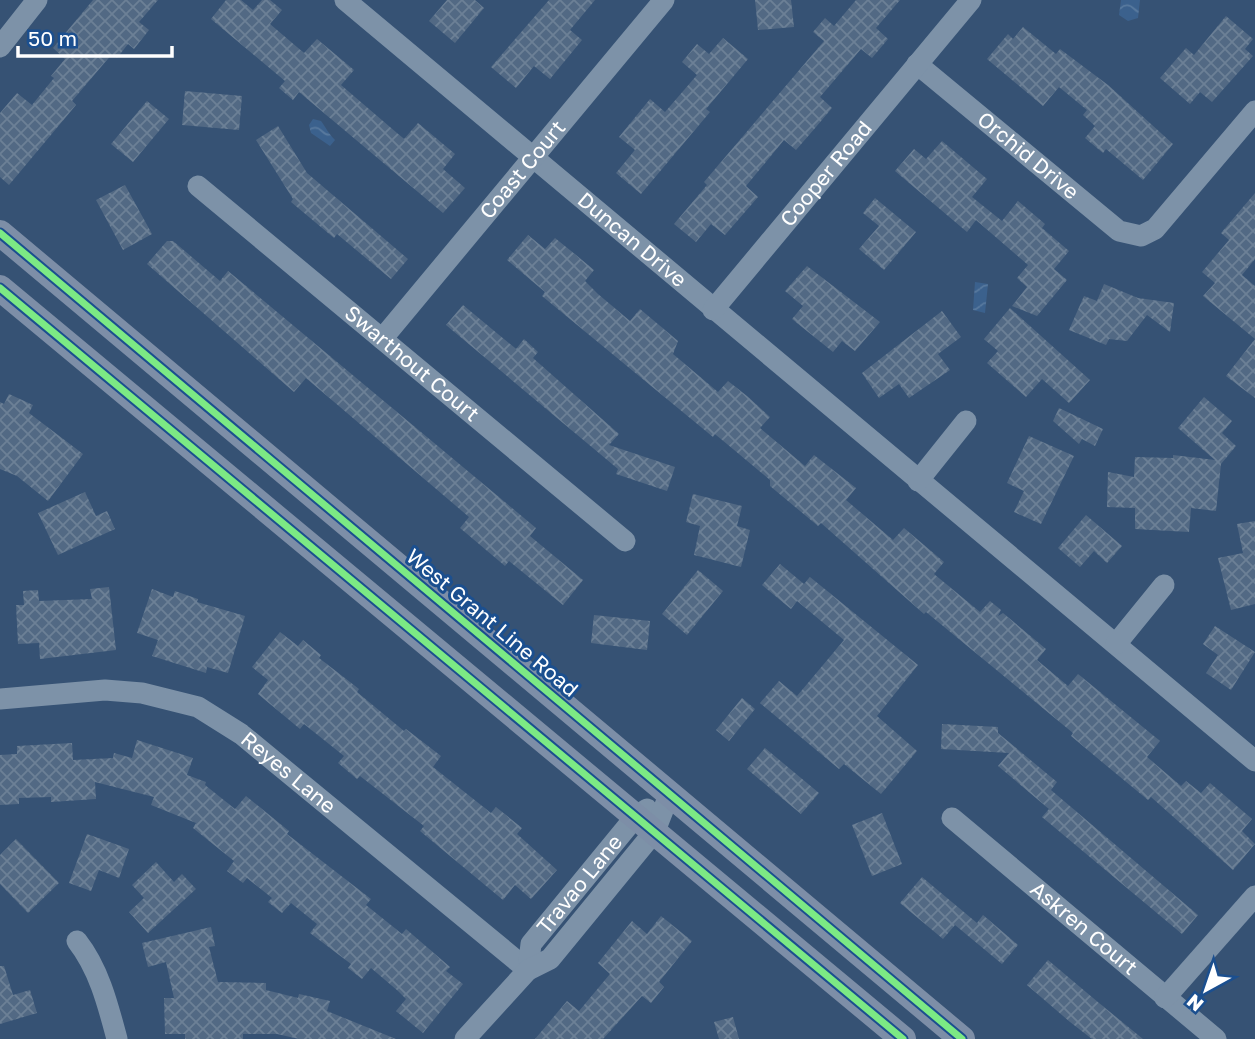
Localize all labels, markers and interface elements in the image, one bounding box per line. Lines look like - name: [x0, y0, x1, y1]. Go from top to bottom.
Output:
- scale bar: [18, 14, 172, 58]
- text: 50 m: [28, 25, 77, 51]
- street label: Orchid Drive: [973, 106, 1085, 204]
- street label: Coast Court: [473, 115, 570, 224]
- street label: Cooper Road: [774, 115, 877, 231]
- street label: Duncan Drive: [573, 186, 692, 292]
- street label: Swarthout Court: [340, 299, 485, 426]
- street label: West Grant Line Road: [401, 543, 584, 702]
- street label: Reyes Lane: [236, 725, 341, 819]
- street label: Travao Lane: [531, 829, 627, 939]
- street label: Askren Court: [1026, 875, 1143, 980]
- north arrow: [1171, 955, 1241, 1025]
- text: N: [1182, 990, 1208, 1017]

